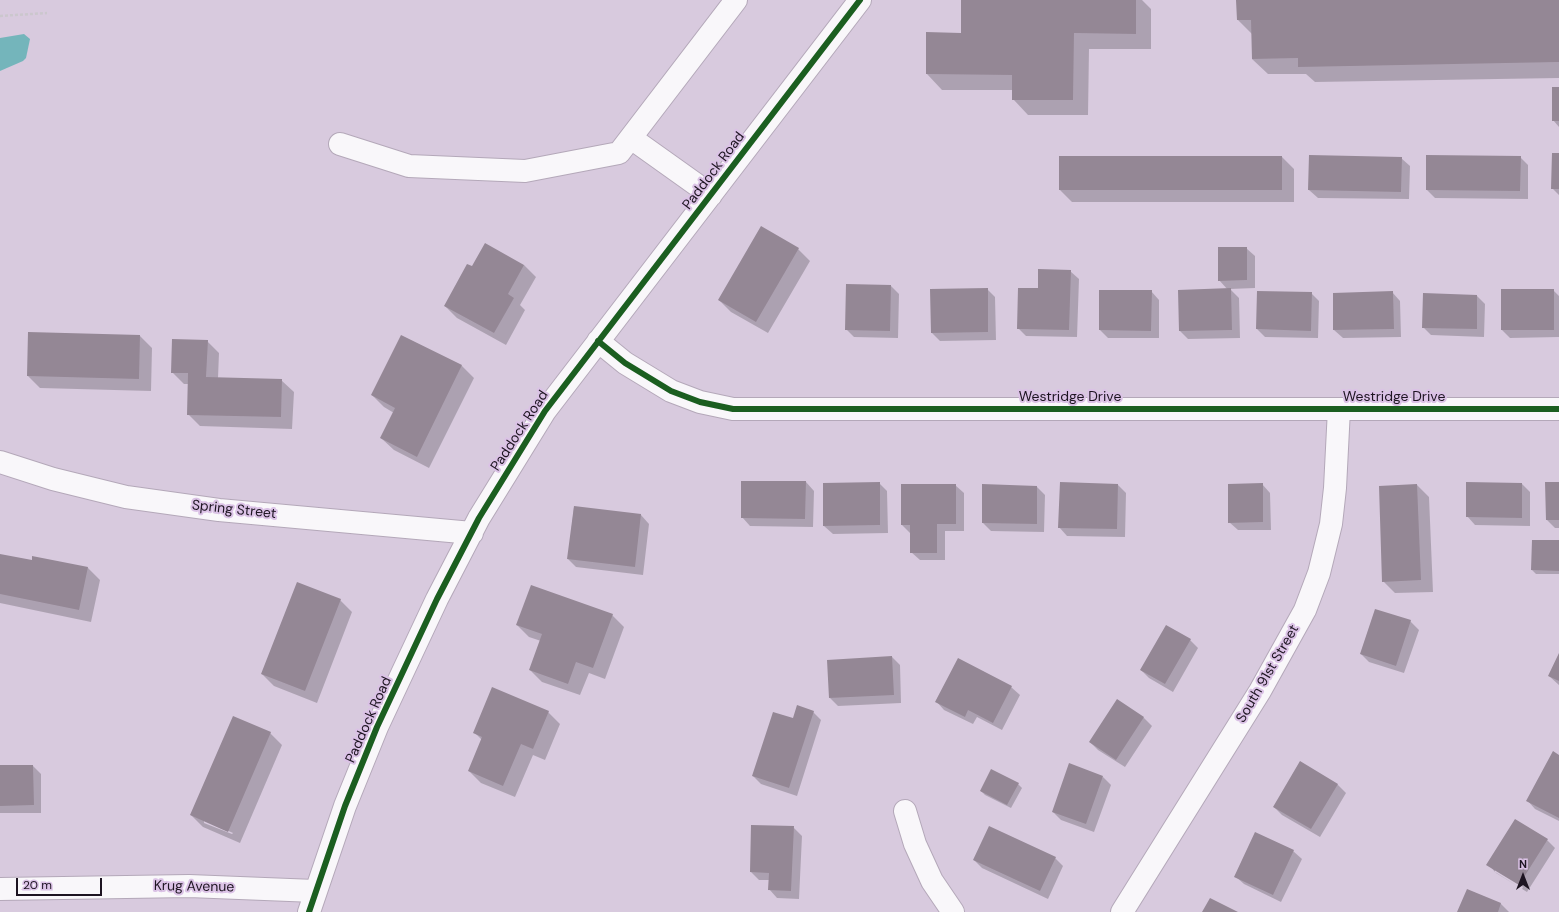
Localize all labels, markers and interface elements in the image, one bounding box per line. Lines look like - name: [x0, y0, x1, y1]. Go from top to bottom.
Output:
- street label: Paddock Road: [679, 129, 749, 213]
- street label: Paddock Road: [488, 388, 552, 474]
- street label: Westridge Drive: [1019, 389, 1121, 405]
- street label: Westridge Drive: [1343, 389, 1445, 405]
- street label: Spring Street: [191, 497, 277, 523]
- street label: South 91st Street: [1233, 622, 1303, 726]
- street label: Paddock Road: [342, 674, 396, 766]
- north arrow: [1503, 856, 1543, 896]
- text: N: [1519, 857, 1527, 871]
- scale bar: [18, 870, 104, 896]
- text: 20 m: [23, 877, 52, 893]
- street label: Krug Avenue: [154, 878, 234, 896]

